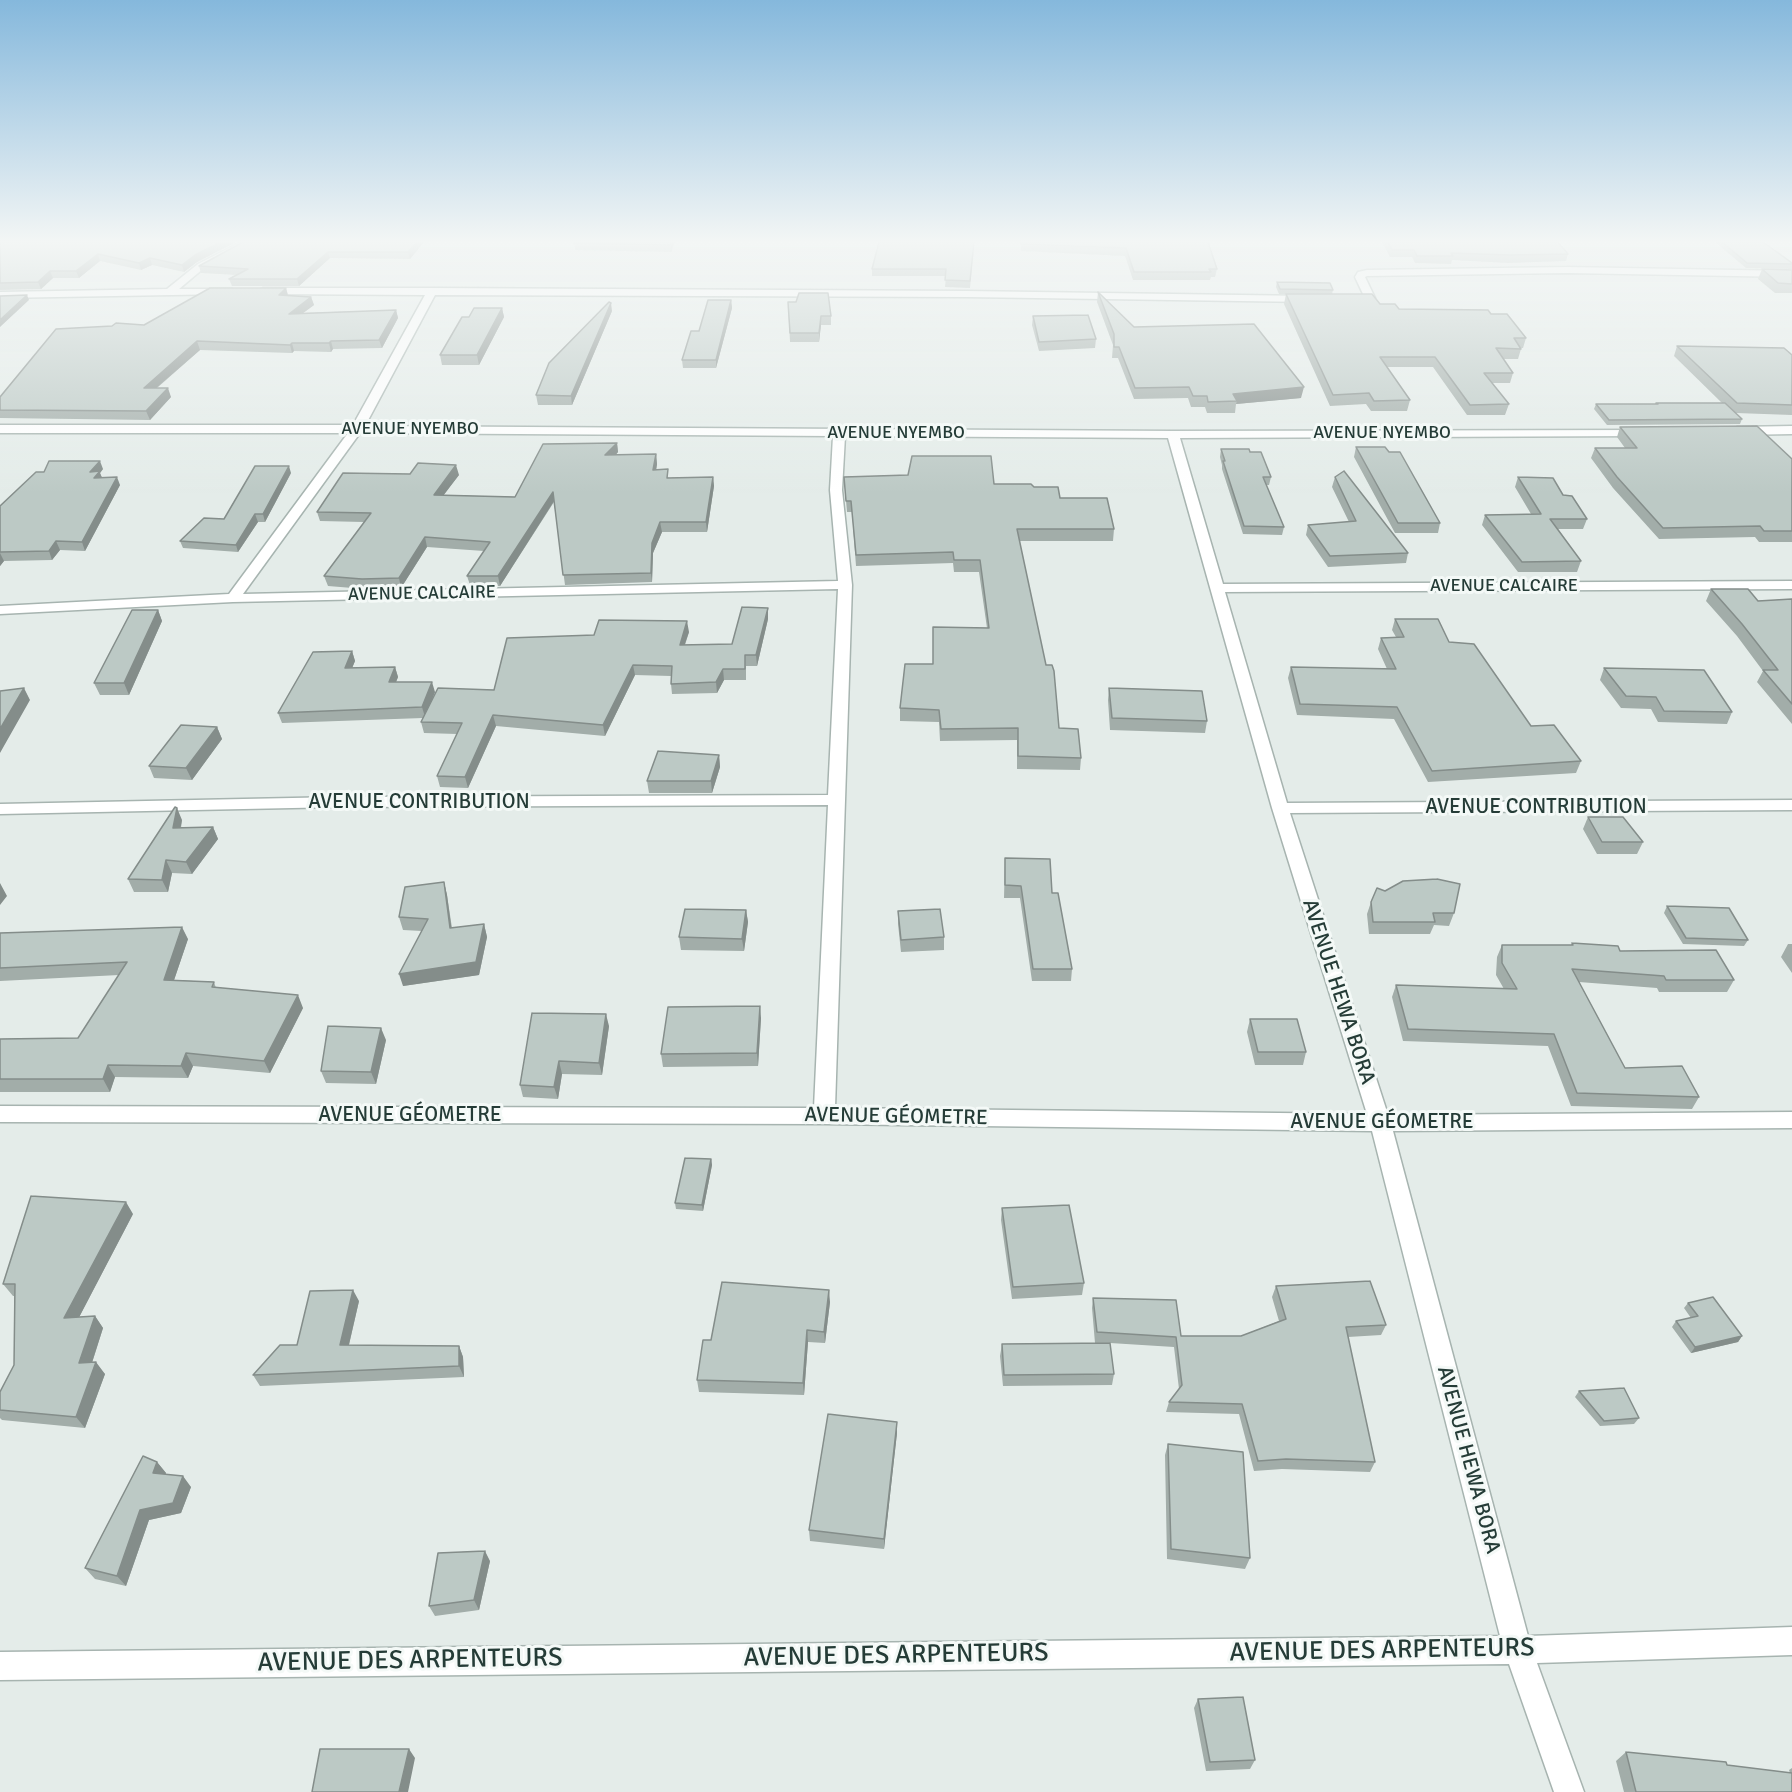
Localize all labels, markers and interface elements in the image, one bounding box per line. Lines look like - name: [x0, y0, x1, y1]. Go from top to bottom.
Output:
- street label: AVENUE NYEMBO: [341, 418, 479, 440]
- street label: AVENUE NYEMBO: [827, 422, 965, 444]
- street label: AVENUE NYEMBO: [1313, 422, 1451, 444]
- street label: AVENUE CALCAIRE: [1430, 575, 1578, 597]
- street label: AVENUE CALCAIRE: [348, 582, 496, 606]
- street label: AVENUE CONTRIBUTION: [308, 789, 530, 815]
- street label: AVENUE CONTRIBUTION: [1425, 794, 1647, 820]
- street label: AVENUE HEWA BORA: [1296, 896, 1380, 1088]
- street label: AVENUE GÉOMETRE: [318, 1102, 502, 1128]
- street label: AVENUE GÉOMETRE: [804, 1103, 988, 1131]
- street label: AVENUE GÉOMETRE: [1290, 1109, 1474, 1135]
- street label: AVENUE HEWA BORA: [1431, 1363, 1505, 1557]
- street label: AVENUE DES ARPENTEURS: [1229, 1633, 1535, 1669]
- street label: AVENUE DES ARPENTEURS: [743, 1638, 1049, 1674]
- street label: AVENUE DES ARPENTEURS: [257, 1643, 563, 1679]

